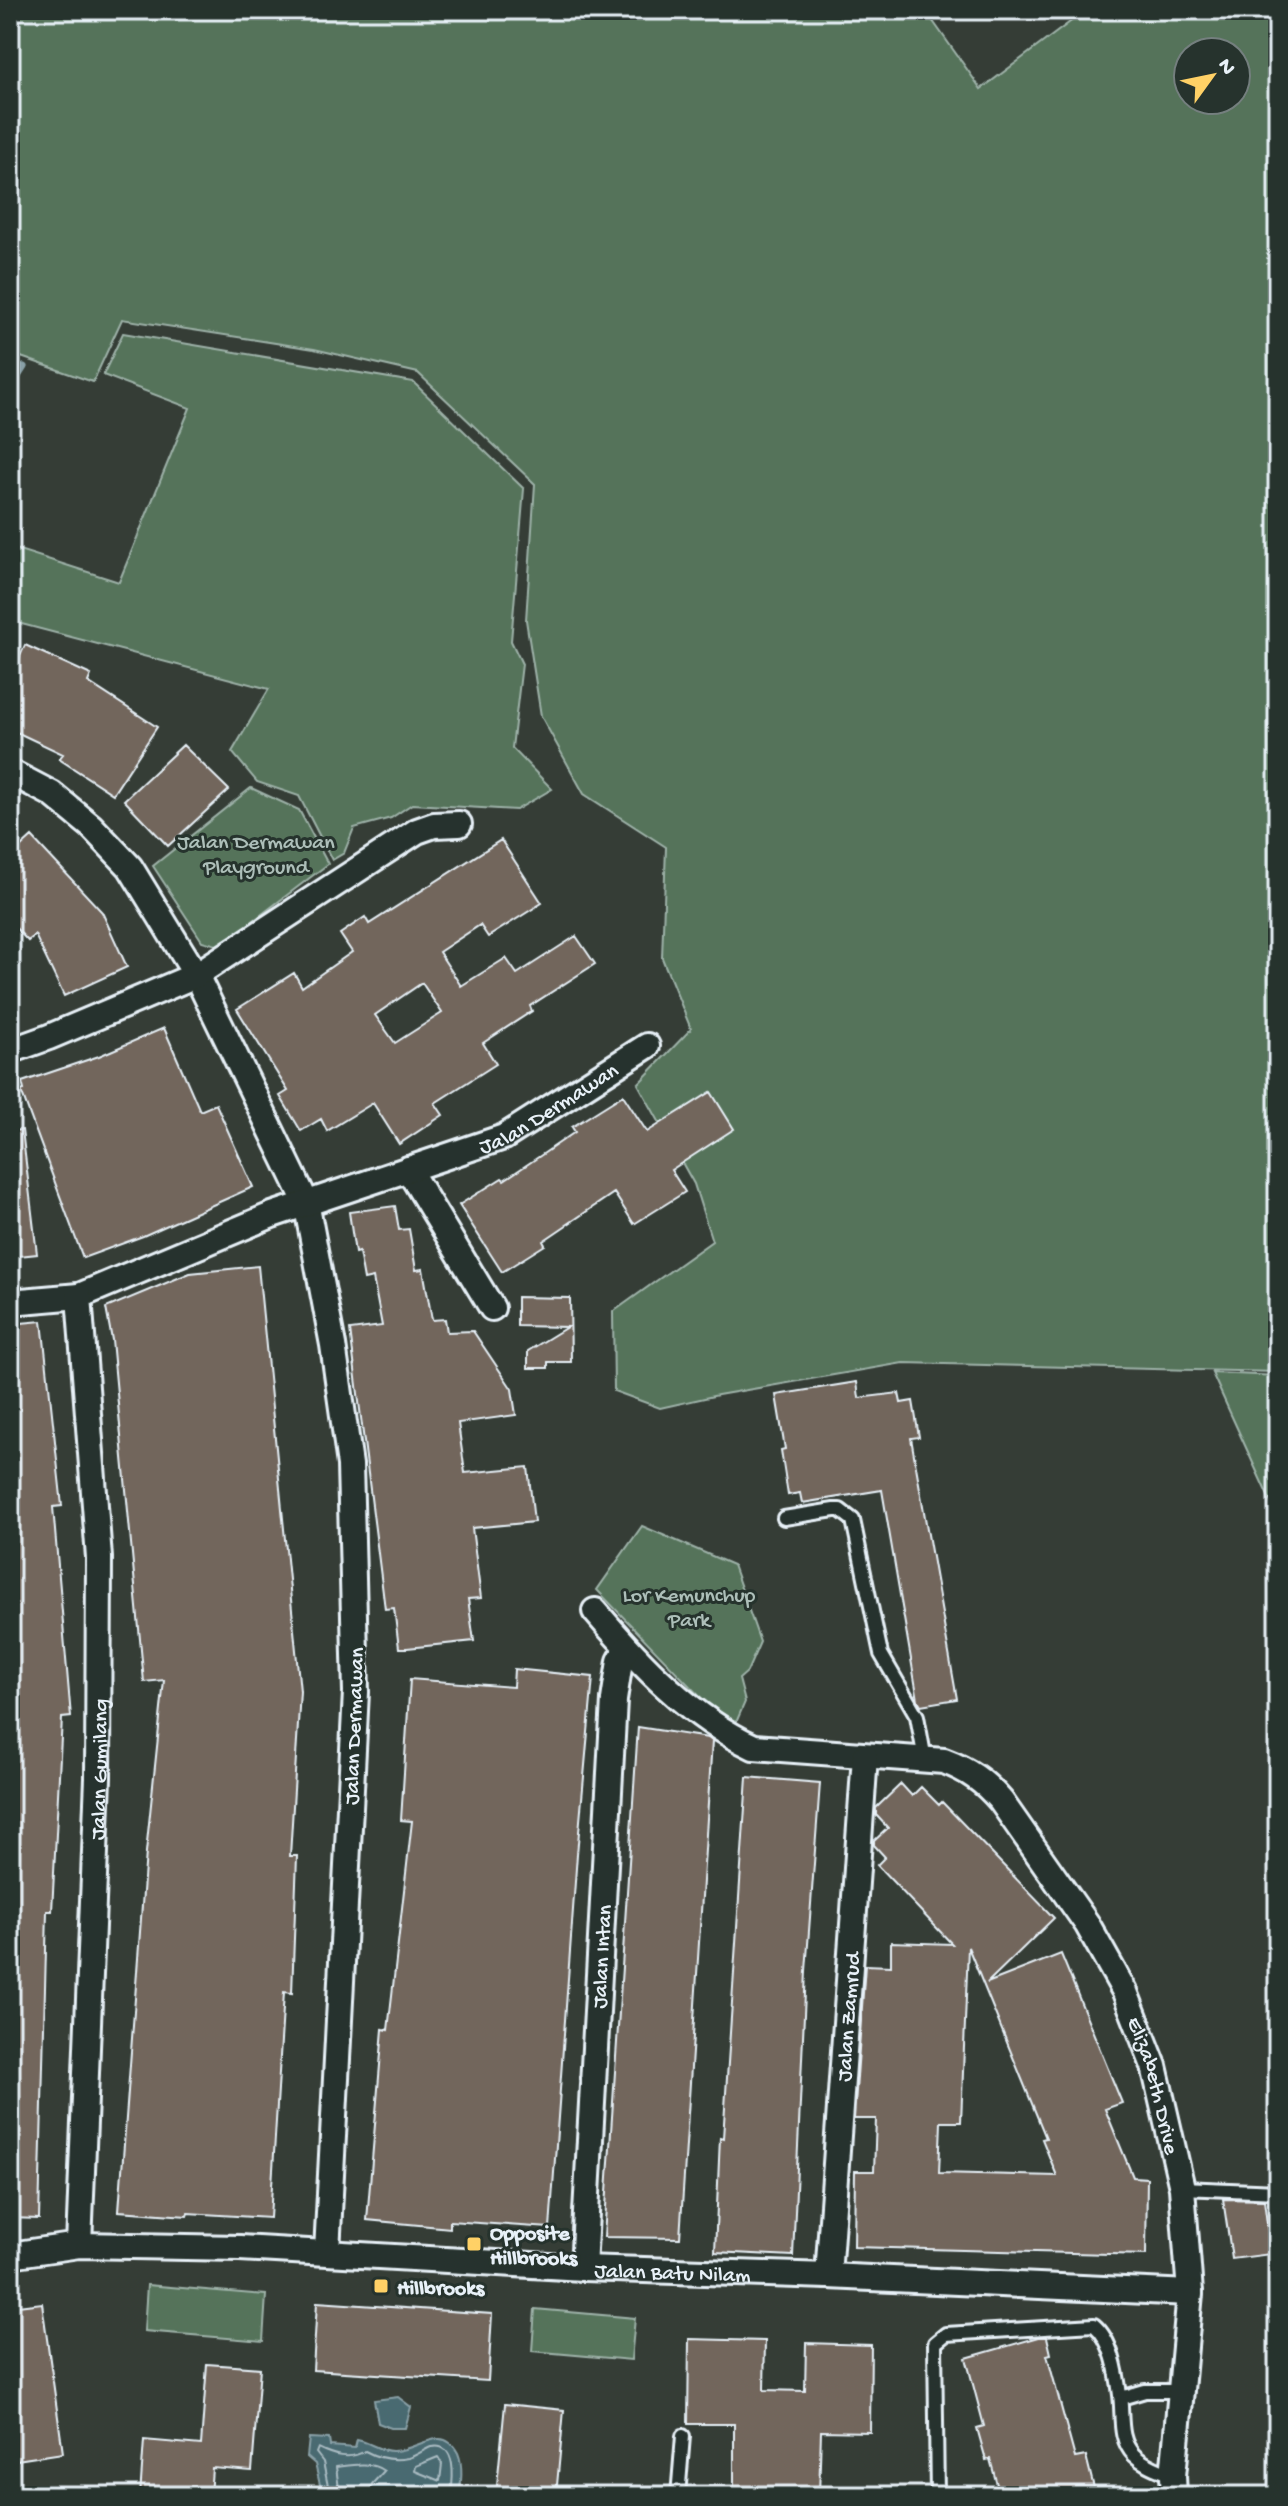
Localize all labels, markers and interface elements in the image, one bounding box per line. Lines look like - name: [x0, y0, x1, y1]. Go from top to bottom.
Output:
- north arrow: [1172, 36, 1252, 116]
- text: N: [1211, 54, 1240, 80]
- park label: Jalan Dermawan Playground: [177, 831, 335, 882]
- street label: Jalan Dermawan: [476, 1059, 625, 1161]
- park label: Lor Kemunchup Park: [623, 1584, 756, 1635]
- street label: Jalan Dermawan: [340, 1646, 372, 1805]
- street label: Jalan Gumilang: [86, 1699, 115, 1841]
- street label: Jalan Intan: [588, 1903, 620, 2009]
- street label: Jalan Zamrud: [833, 1949, 868, 2083]
- street label: Elizabeth Drive: [1119, 2014, 1183, 2158]
- place label: Opposite Hillbrooks: [490, 2222, 579, 2273]
- marker: Opposite Hillbrooks: [465, 2235, 483, 2253]
- street label: Jalan Batu Nilam: [594, 2259, 751, 2290]
- marker: Hillbrooks: [372, 2277, 390, 2295]
- place label: Hillbrooks: [397, 2277, 486, 2303]

